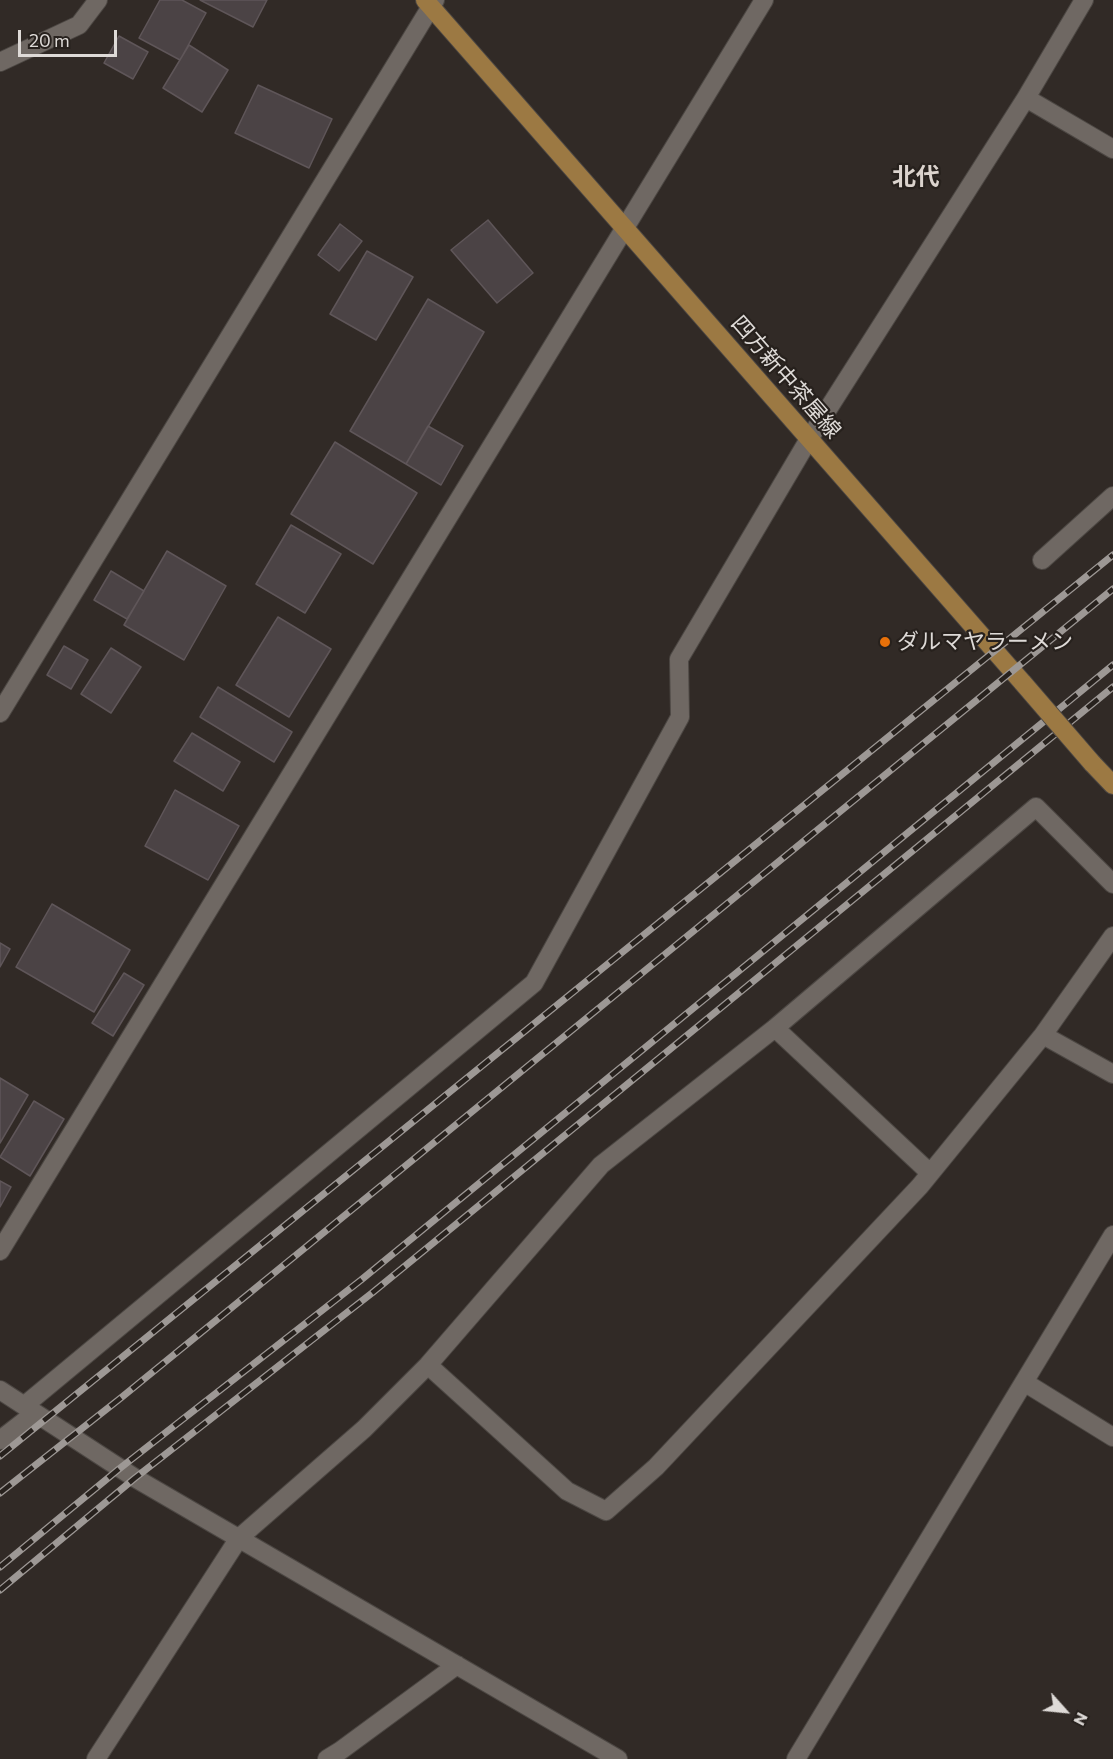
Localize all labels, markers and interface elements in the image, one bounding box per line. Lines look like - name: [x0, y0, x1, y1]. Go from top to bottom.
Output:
- scale bar: [21, 18, 120, 56]
- text: 20 m: [29, 29, 70, 51]
- district label: 北代: [892, 163, 940, 191]
- street label: 四方新中茶屋線: [726, 310, 846, 444]
- place label: ダルマヤラーメン: [897, 629, 1073, 655]
- marker: ダルマヤラーメン: [878, 635, 892, 649]
- north arrow: [1035, 1681, 1095, 1741]
- text: N: [1070, 1710, 1093, 1729]

